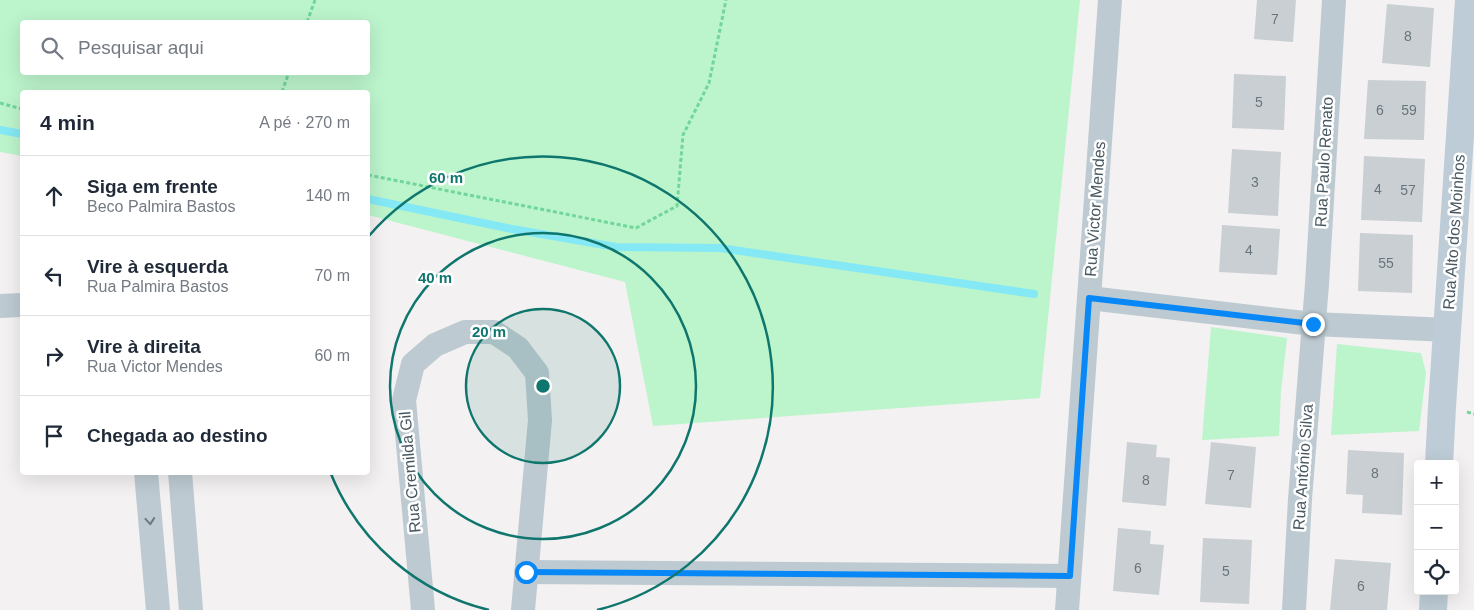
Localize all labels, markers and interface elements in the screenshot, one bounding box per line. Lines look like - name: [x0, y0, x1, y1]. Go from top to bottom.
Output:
- house number: 7: [1271, 11, 1279, 27]
- search box: [20, 20, 370, 75]
- house number: 8: [1404, 28, 1412, 44]
- icon: search: [38, 34, 66, 62]
- text: Pesquisar aqui: [78, 37, 204, 58]
- house number: 5: [1255, 94, 1263, 110]
- street label: Rua Paulo Renato: [1312, 96, 1336, 228]
- house number: 6: [1376, 102, 1384, 118]
- house number: 59: [1401, 102, 1417, 118]
- text: 4 min: [40, 111, 95, 134]
- text: A pé · 270 m: [259, 114, 350, 131]
- street label: Rua Victor Mendes: [1082, 141, 1108, 277]
- street label: Rua Alto dos Moinhos: [1440, 154, 1468, 310]
- text: 60 m: [429, 169, 463, 186]
- house number: 3: [1251, 174, 1259, 190]
- text: Siga em frente: [87, 176, 218, 197]
- house number: 4: [1374, 181, 1382, 197]
- icon: ahead: [40, 182, 68, 210]
- house number: 57: [1400, 182, 1416, 198]
- text: 140 m: [306, 187, 350, 204]
- text: Beco Palmira Bastos: [87, 198, 236, 215]
- house number: 4: [1245, 242, 1253, 258]
- house number: 55: [1378, 255, 1394, 271]
- text: Vire à esquerda: [87, 256, 228, 277]
- icon: left: [40, 262, 68, 290]
- text: 70 m: [314, 267, 350, 284]
- text: 40 m: [418, 269, 452, 286]
- text: Rua Palmira Bastos: [87, 278, 228, 295]
- route end: [1302, 313, 1325, 336]
- text: 20 m: [472, 323, 506, 340]
- text: Vire à direita: [87, 336, 201, 357]
- icon: right: [40, 342, 68, 370]
- text: 60 m: [314, 347, 350, 364]
- text: Rua Victor Mendes: [87, 358, 223, 375]
- centre of rings: [534, 377, 552, 395]
- street label: Rua António Silva: [1290, 403, 1316, 531]
- street label: Rua Cremilda Gil: [396, 411, 424, 533]
- icon: arrive: [40, 422, 68, 450]
- text: Chegada ao destino: [87, 425, 268, 446]
- map controls: [1414, 460, 1459, 595]
- button: +: [1414, 460, 1459, 505]
- house number: 8: [1371, 465, 1379, 481]
- house number: 7: [1227, 467, 1235, 483]
- house number: 8: [1142, 472, 1150, 488]
- button: −: [1414, 505, 1459, 550]
- one-way arrow: [144, 517, 155, 525]
- button: locate: [1414, 550, 1459, 595]
- house number: 6: [1134, 560, 1142, 576]
- route start: [515, 561, 538, 584]
- house number: 5: [1222, 563, 1230, 579]
- house number: 6: [1357, 578, 1365, 594]

